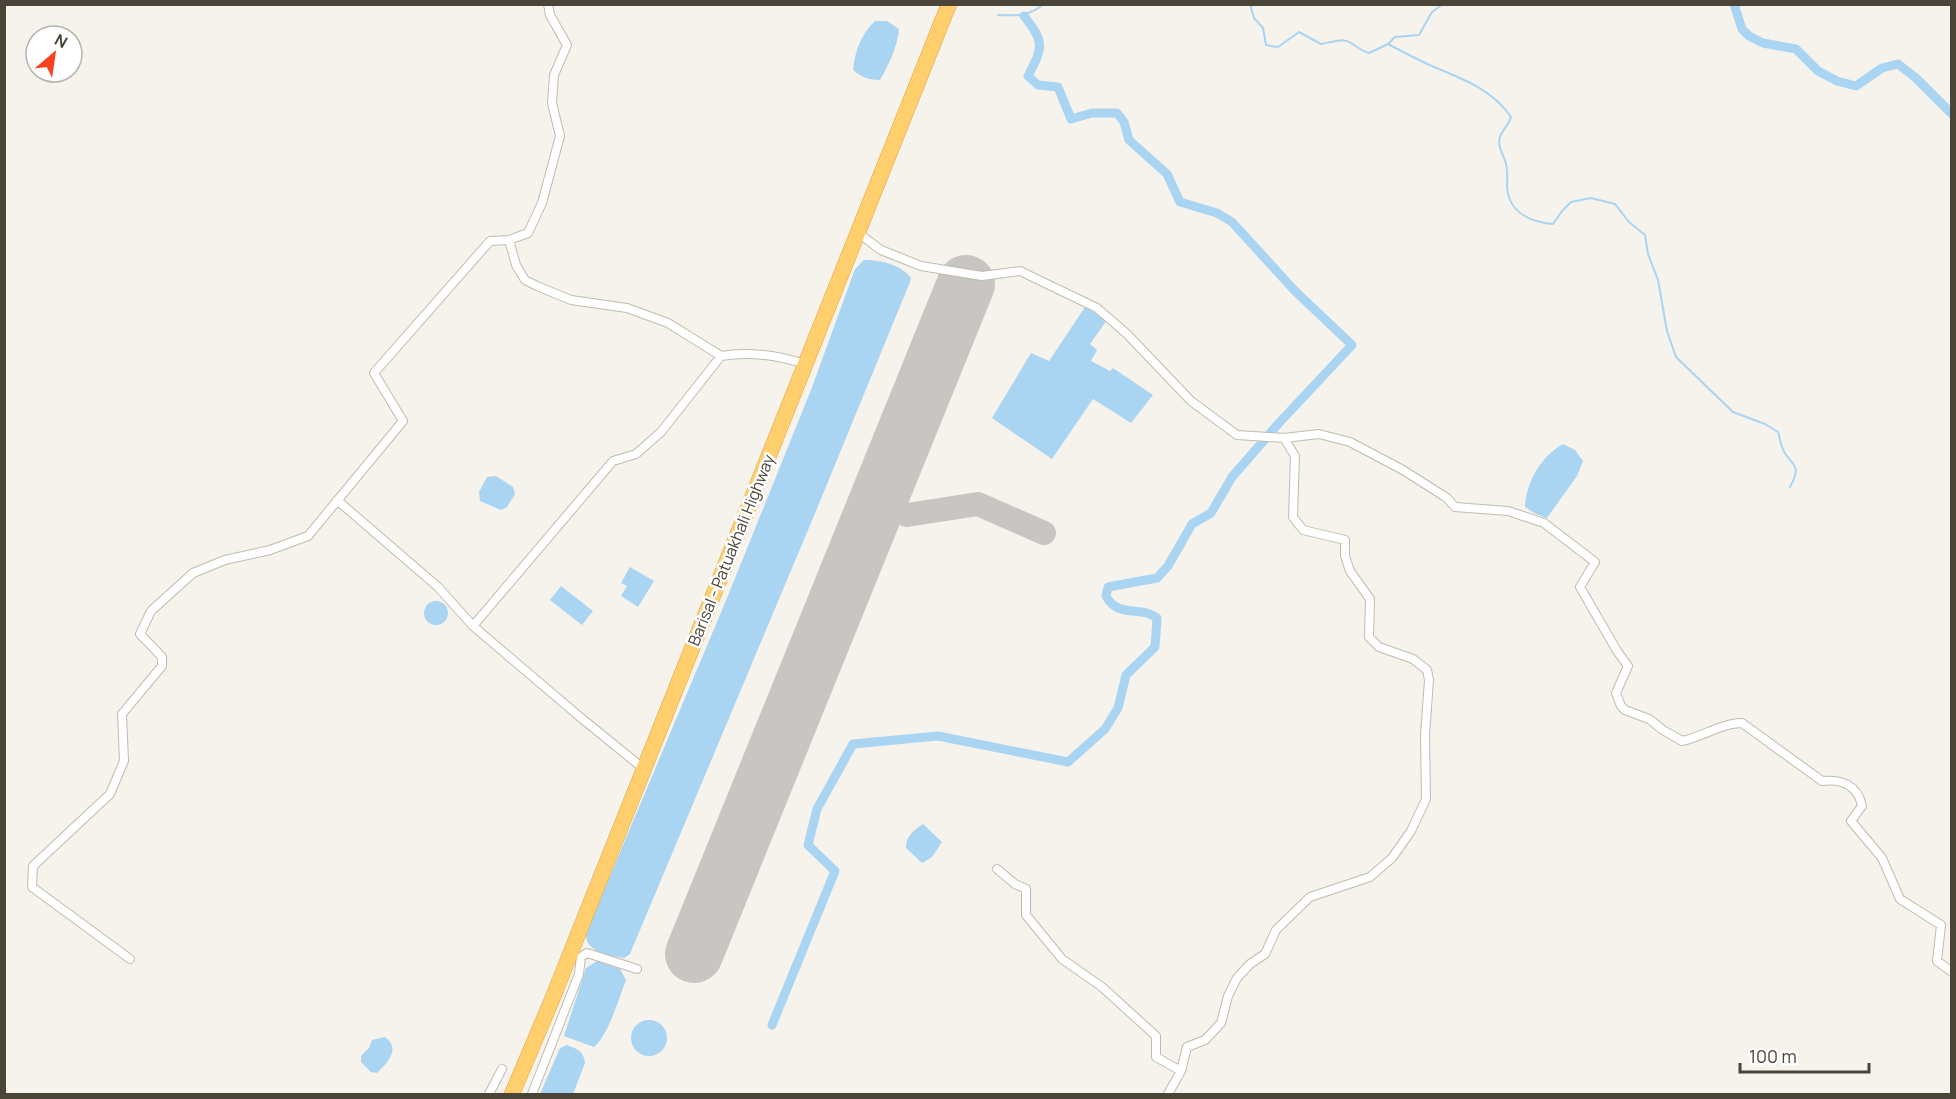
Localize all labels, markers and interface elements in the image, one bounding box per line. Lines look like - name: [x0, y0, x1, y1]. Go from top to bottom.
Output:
- north arrow: [24, 24, 84, 84]
- text: N: [51, 28, 72, 53]
- street label: Barisal - Patuakhali Highway: [682, 450, 780, 649]
- scale bar: [1740, 1036, 1869, 1074]
- text: 100 m: [1749, 1044, 1797, 1068]

